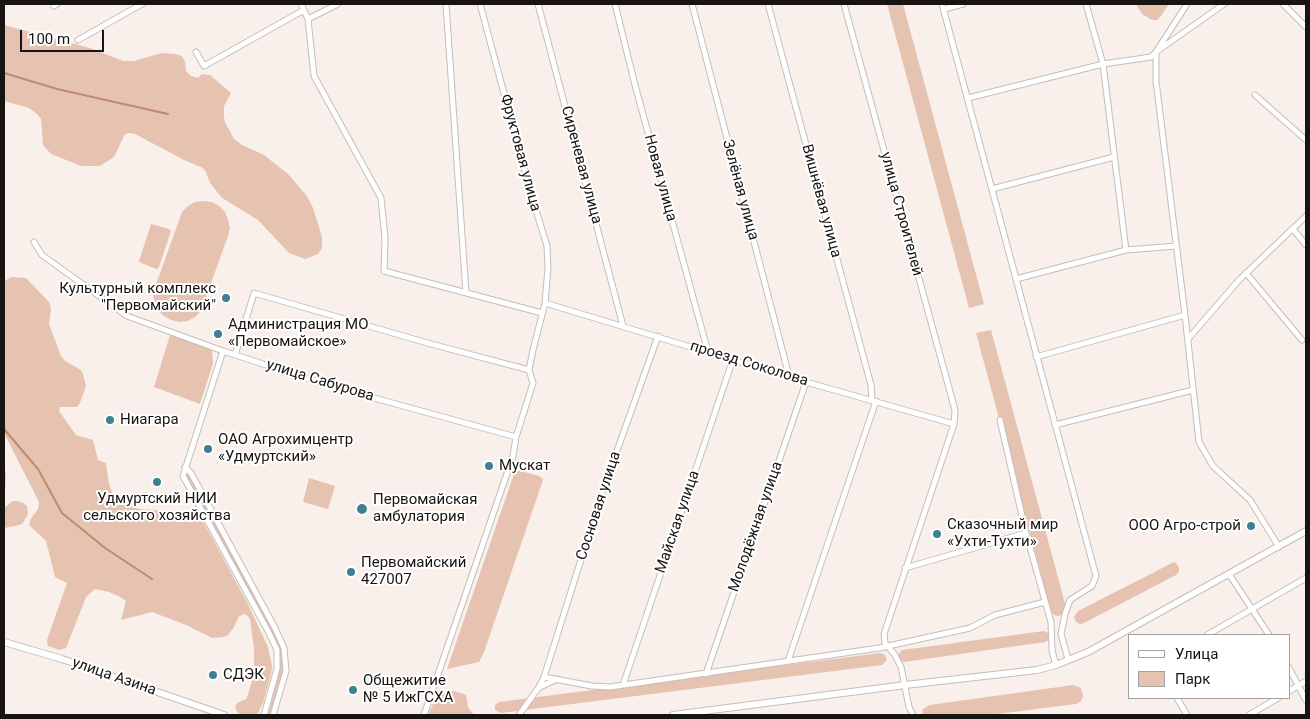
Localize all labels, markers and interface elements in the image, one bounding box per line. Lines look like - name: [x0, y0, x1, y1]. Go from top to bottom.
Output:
- scale bar: [22, 20, 106, 52]
- text: 100 m: [28, 30, 70, 48]
- street label: Фруктовая улица: [496, 92, 544, 214]
- street label: Сиреневая улица: [557, 104, 605, 226]
- street label: Новая улица: [640, 133, 680, 223]
- street label: Зелёная улица: [718, 138, 762, 242]
- street label: Вишнёвая улица: [797, 142, 845, 260]
- street label: улица Строителей: [876, 150, 926, 278]
- place label: Культурный комплекс "Первомайский": [59, 280, 216, 315]
- marker: Культурный комплекс "Первомайский": [220, 292, 232, 304]
- place label: Администрация МО «Первомайское»: [228, 316, 368, 351]
- marker: Администрация МО «Первомайское»: [212, 328, 224, 340]
- street label: проезд Соколова: [688, 337, 810, 391]
- street label: улица Сабурова: [264, 356, 376, 406]
- place label: Ниагара: [120, 411, 179, 429]
- marker: Ниагара: [104, 414, 116, 426]
- place label: ОАО Агрохимцентр «Удмуртский»: [218, 431, 353, 466]
- marker: ОАО Агрохимцентр «Удмуртский»: [202, 443, 214, 455]
- street label: Сосновая улица: [573, 449, 625, 563]
- place label: Мускат: [499, 457, 550, 475]
- street label: Молодёжная улица: [725, 459, 787, 595]
- marker: Мускат: [483, 460, 495, 472]
- street label: Майская улица: [652, 468, 704, 576]
- marker: Удмуртский НИИ сельского хозяйства: [151, 476, 163, 488]
- place label: Удмуртский НИИ сельского хозяйства: [83, 490, 231, 525]
- place label: Первомайская амбулатория: [373, 491, 478, 526]
- marker: Первомайская амбулатория: [355, 502, 369, 516]
- place label: Сказочный мир «Ухти-Тухти»: [947, 516, 1058, 551]
- place label: ООО Агро-строй: [1128, 517, 1241, 535]
- marker: ООО Агро-строй: [1245, 520, 1257, 532]
- marker: Сказочный мир «Ухти-Тухти»: [931, 528, 943, 540]
- place label: Первомайский 427007: [361, 554, 466, 589]
- marker: Первомайский 427007: [345, 566, 357, 578]
- legend: [1128, 634, 1290, 699]
- text: Улица: [1175, 645, 1218, 663]
- street label: улица Азина: [70, 654, 158, 700]
- place label: СДЭК: [223, 666, 264, 684]
- marker: СДЭК: [207, 669, 219, 681]
- text: Парк: [1175, 670, 1210, 688]
- place label: Общежитие № 5 ИжГСХА: [363, 672, 453, 707]
- marker: Общежитие № 5 ИжГСХА: [347, 684, 359, 696]

